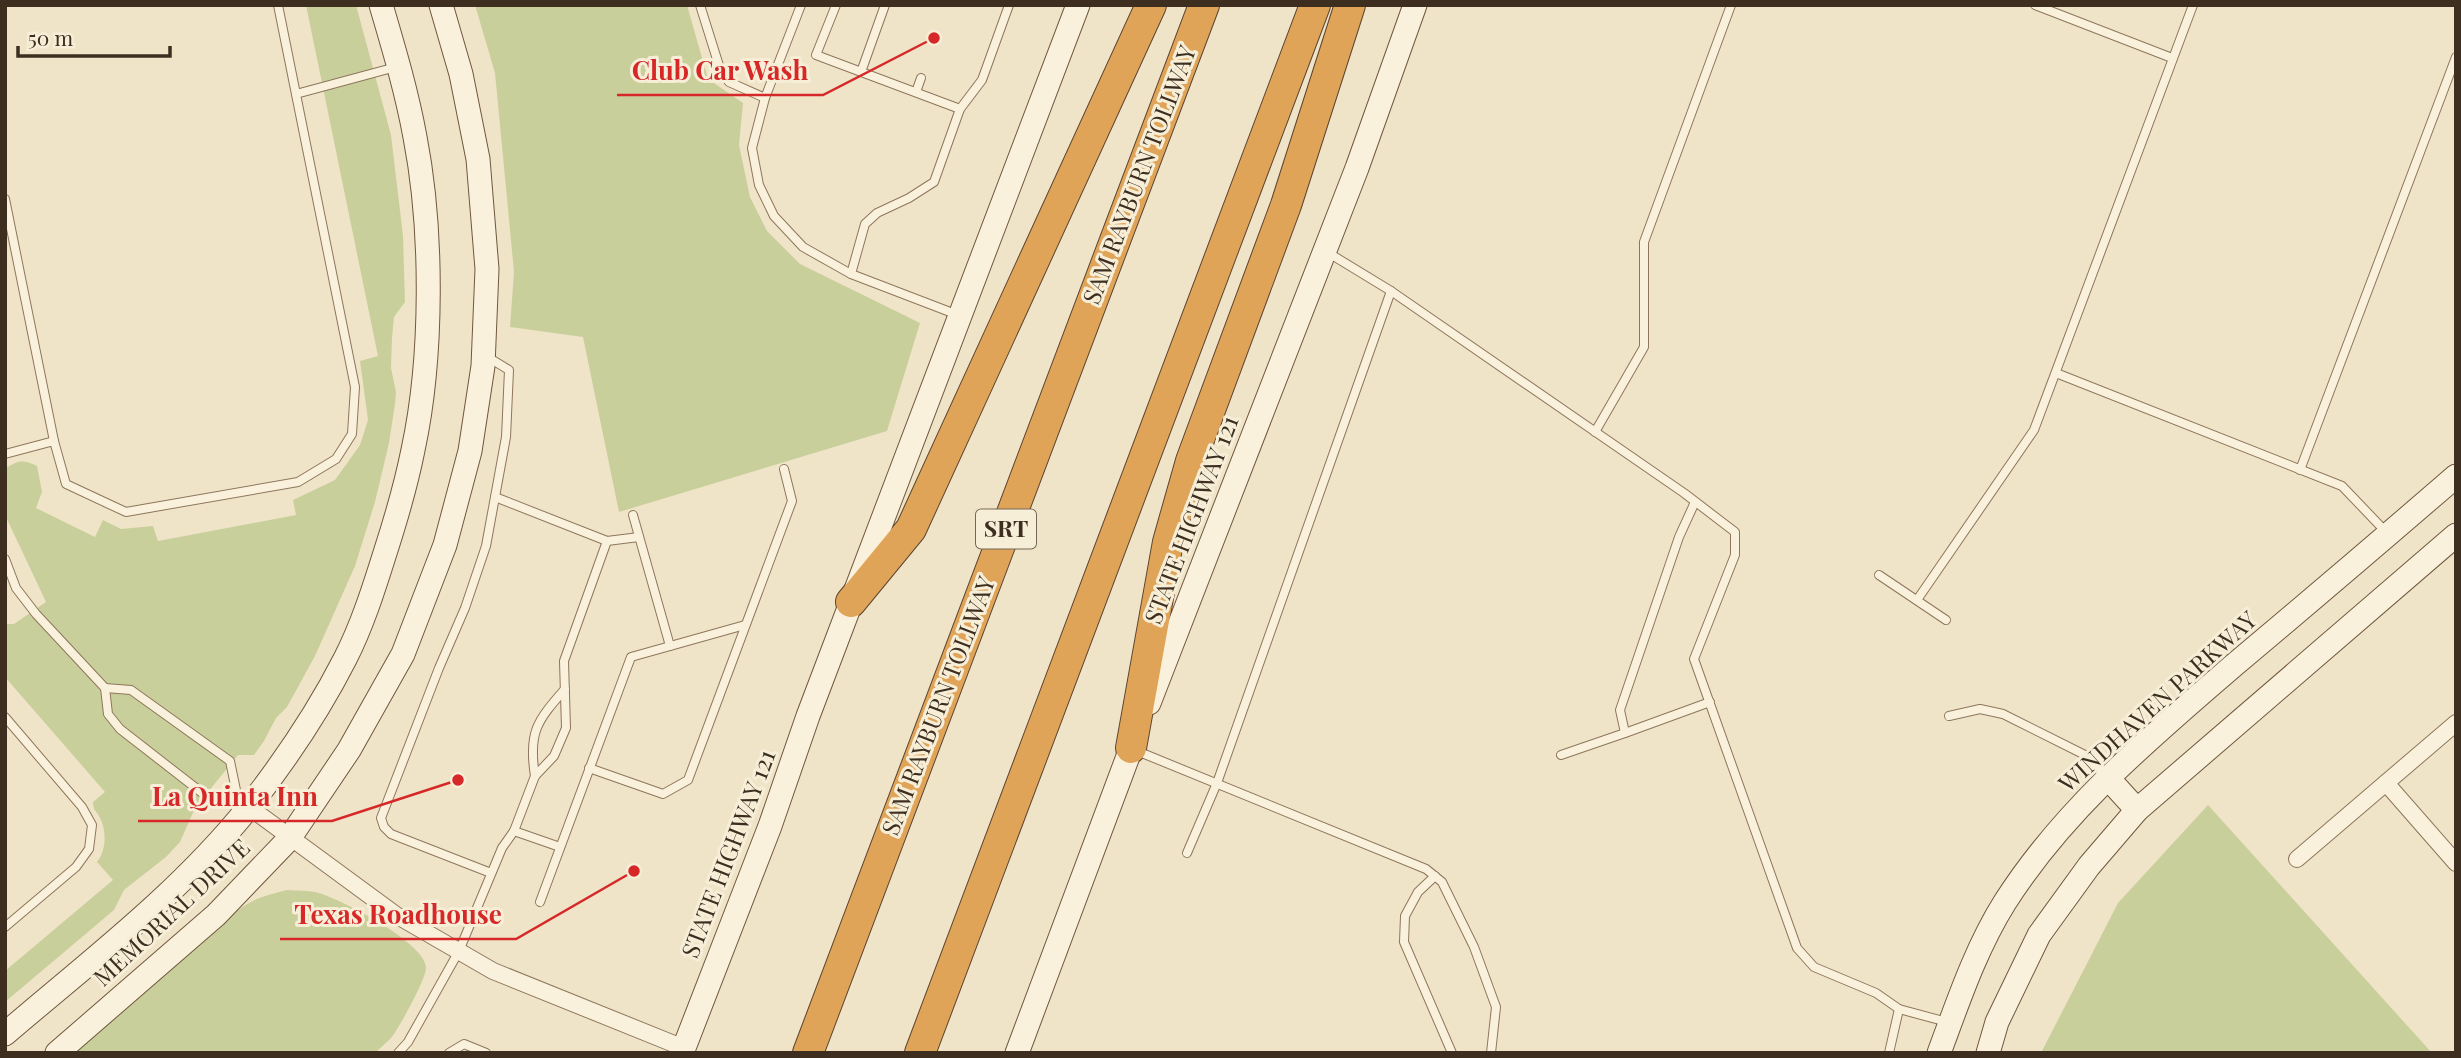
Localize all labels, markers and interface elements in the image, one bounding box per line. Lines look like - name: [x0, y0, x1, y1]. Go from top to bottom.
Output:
- scale bar: [18, 14, 170, 58]
- text: 50 m: [28, 23, 74, 51]
- street label: SAM RAYBURN TOLLWAY: [1074, 40, 1203, 308]
- callout: Club Car Wash: [617, 48, 823, 95]
- text: Club Car Wash: [632, 52, 809, 87]
- street label: STATE HIGHWAY 121: [1136, 411, 1245, 628]
- road number: SRT: [976, 509, 1036, 548]
- street label: SAM RAYBURN TOLLWAY: [873, 571, 1002, 839]
- street label: WINDHAVEN PARKWAY: [2050, 602, 2263, 799]
- street label: STATE HIGHWAY 121: [673, 745, 782, 962]
- callout: La Quinta Inn: [138, 774, 332, 821]
- text: La Quinta Inn: [152, 778, 318, 813]
- street label: MEMORIAL DRIVE: [86, 831, 256, 992]
- callout: Texas Roadhouse: [280, 892, 516, 939]
- text: Texas Roadhouse: [294, 896, 502, 931]

